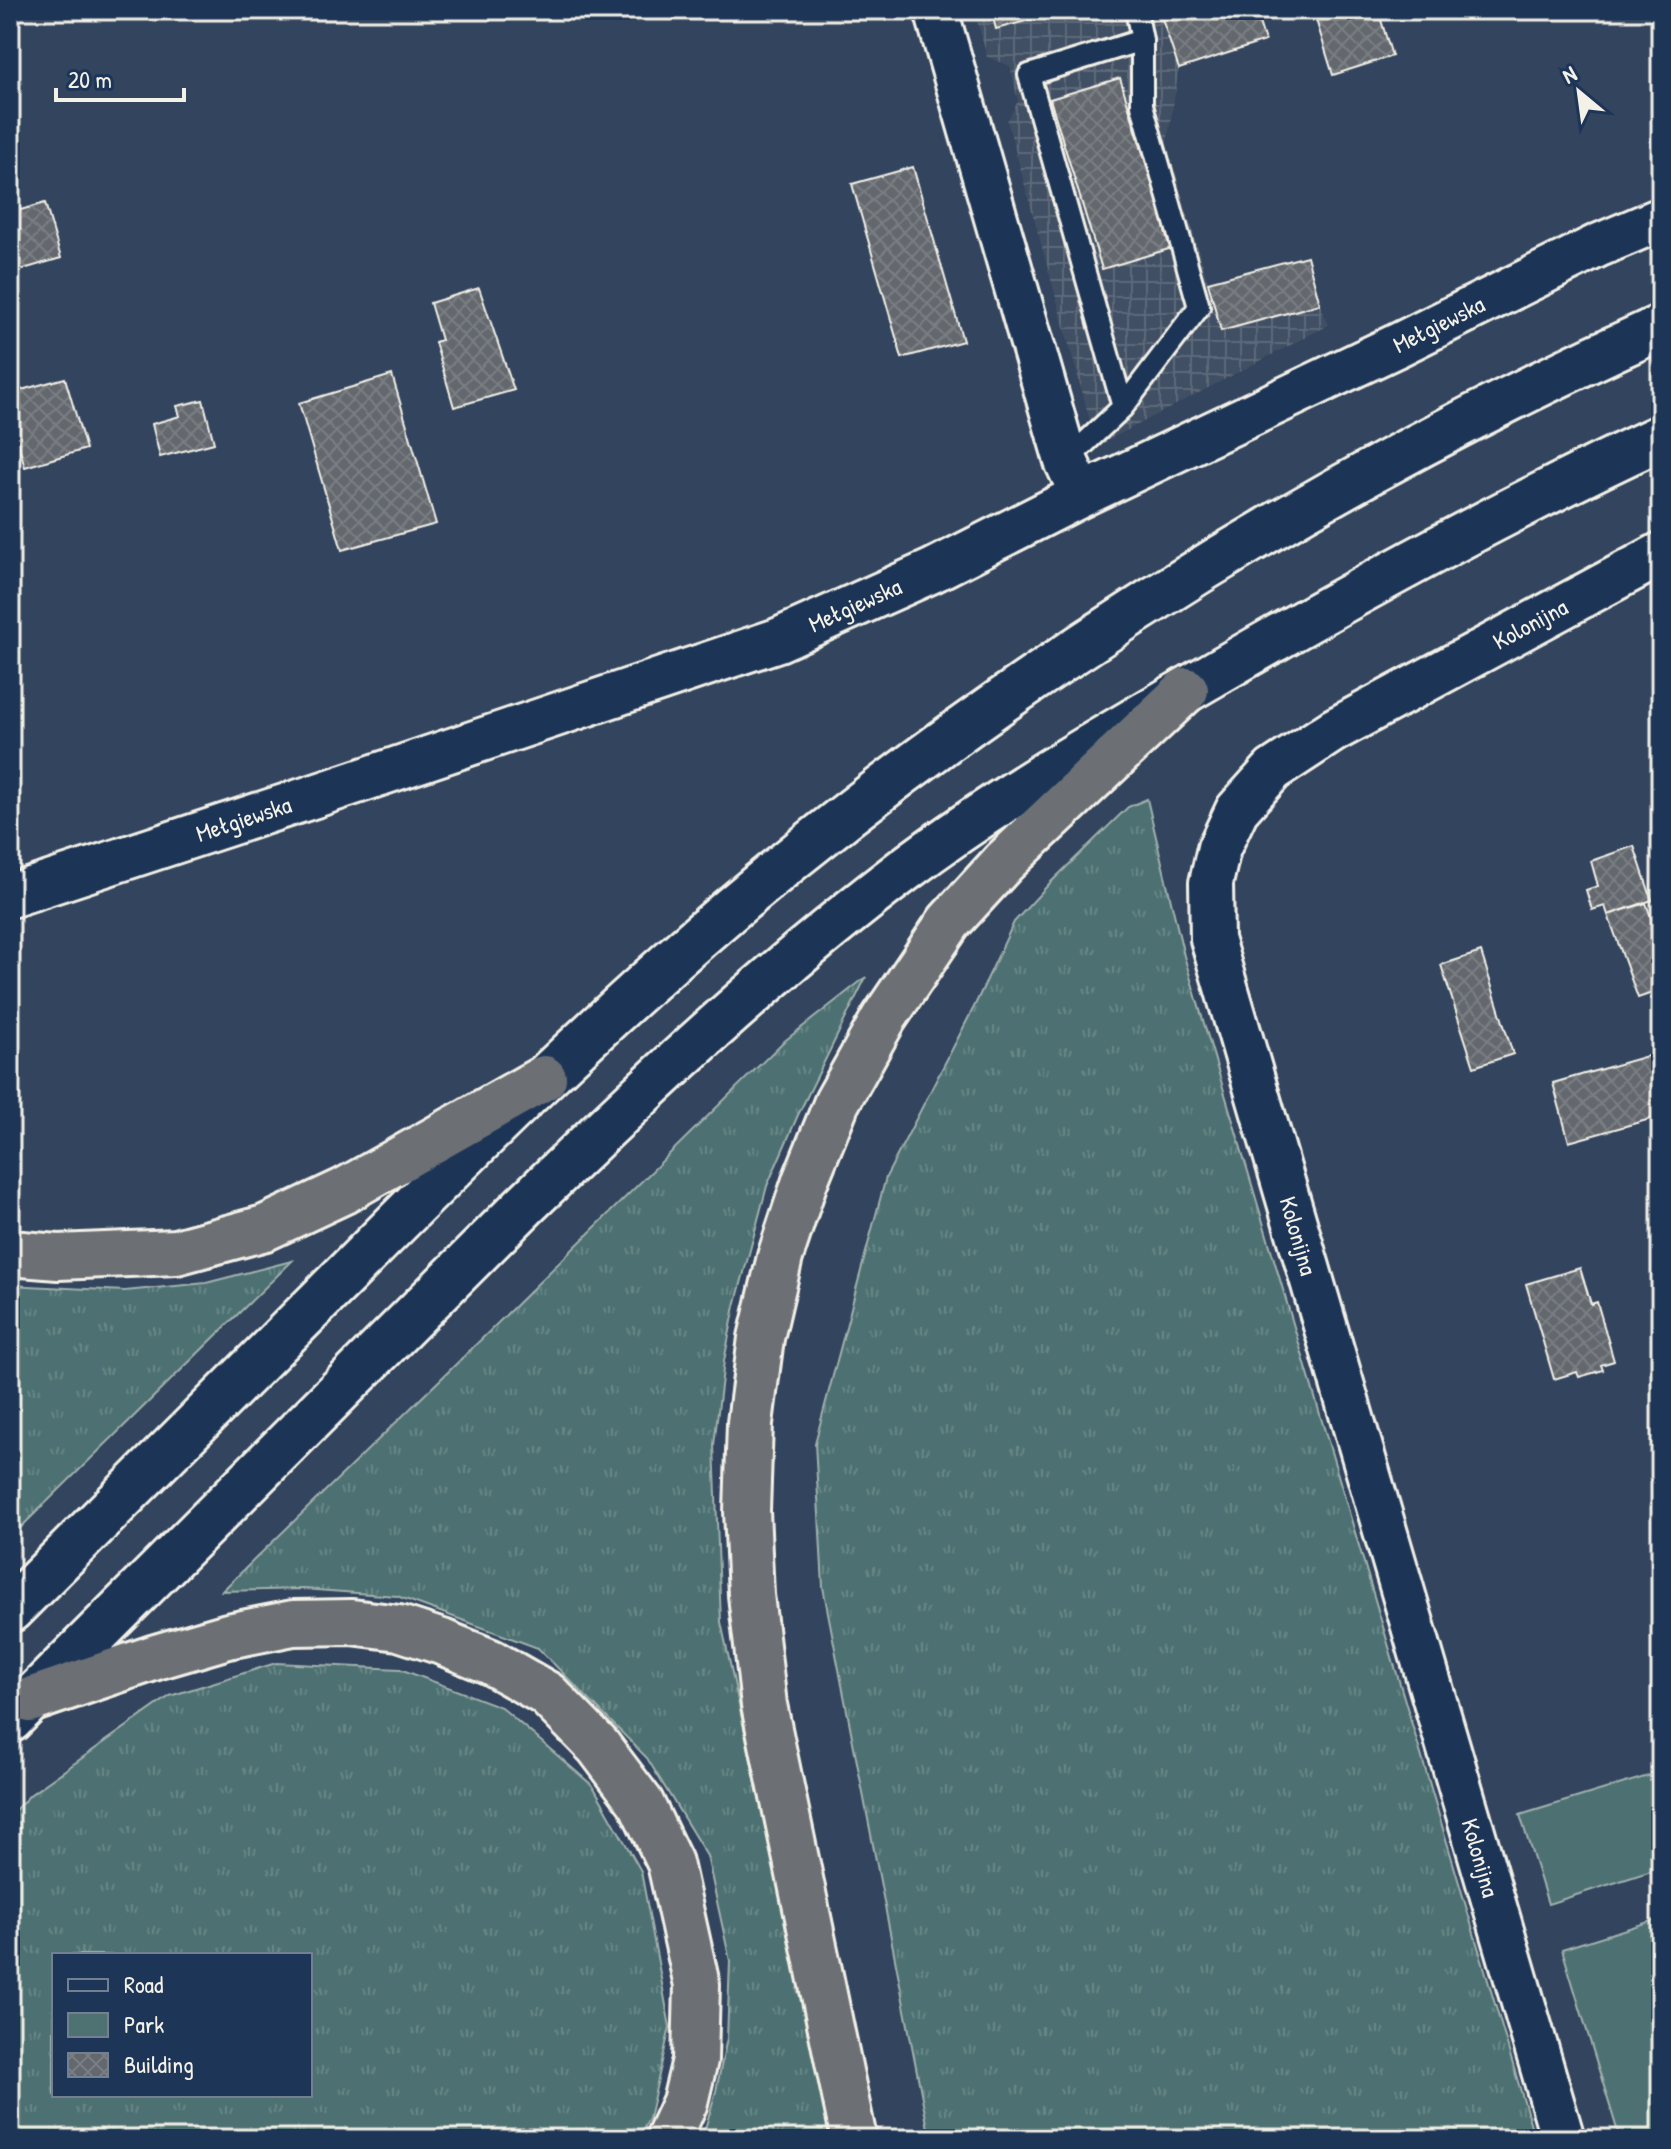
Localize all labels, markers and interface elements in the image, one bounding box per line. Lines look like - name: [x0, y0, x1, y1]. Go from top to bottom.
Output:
- scale bar: [56, 52, 184, 102]
- north arrow: [1539, 52, 1619, 132]
- text: N: [1557, 58, 1582, 90]
- text: 20 m: [68, 63, 112, 95]
- street label: Mełgiewska: [1387, 287, 1490, 360]
- street label: Mełgiewska: [803, 570, 906, 639]
- street label: Kolonijna: [1487, 590, 1573, 657]
- street label: Mełgiewska: [192, 788, 295, 849]
- street label: Kolonijna: [1272, 1193, 1325, 1279]
- street label: Kolonijna: [1454, 1815, 1507, 1901]
- legend: [52, 1953, 312, 2097]
- text: Road: [124, 1968, 163, 2000]
- text: Park: [124, 2008, 164, 2040]
- text: Building: [124, 2048, 194, 2080]

